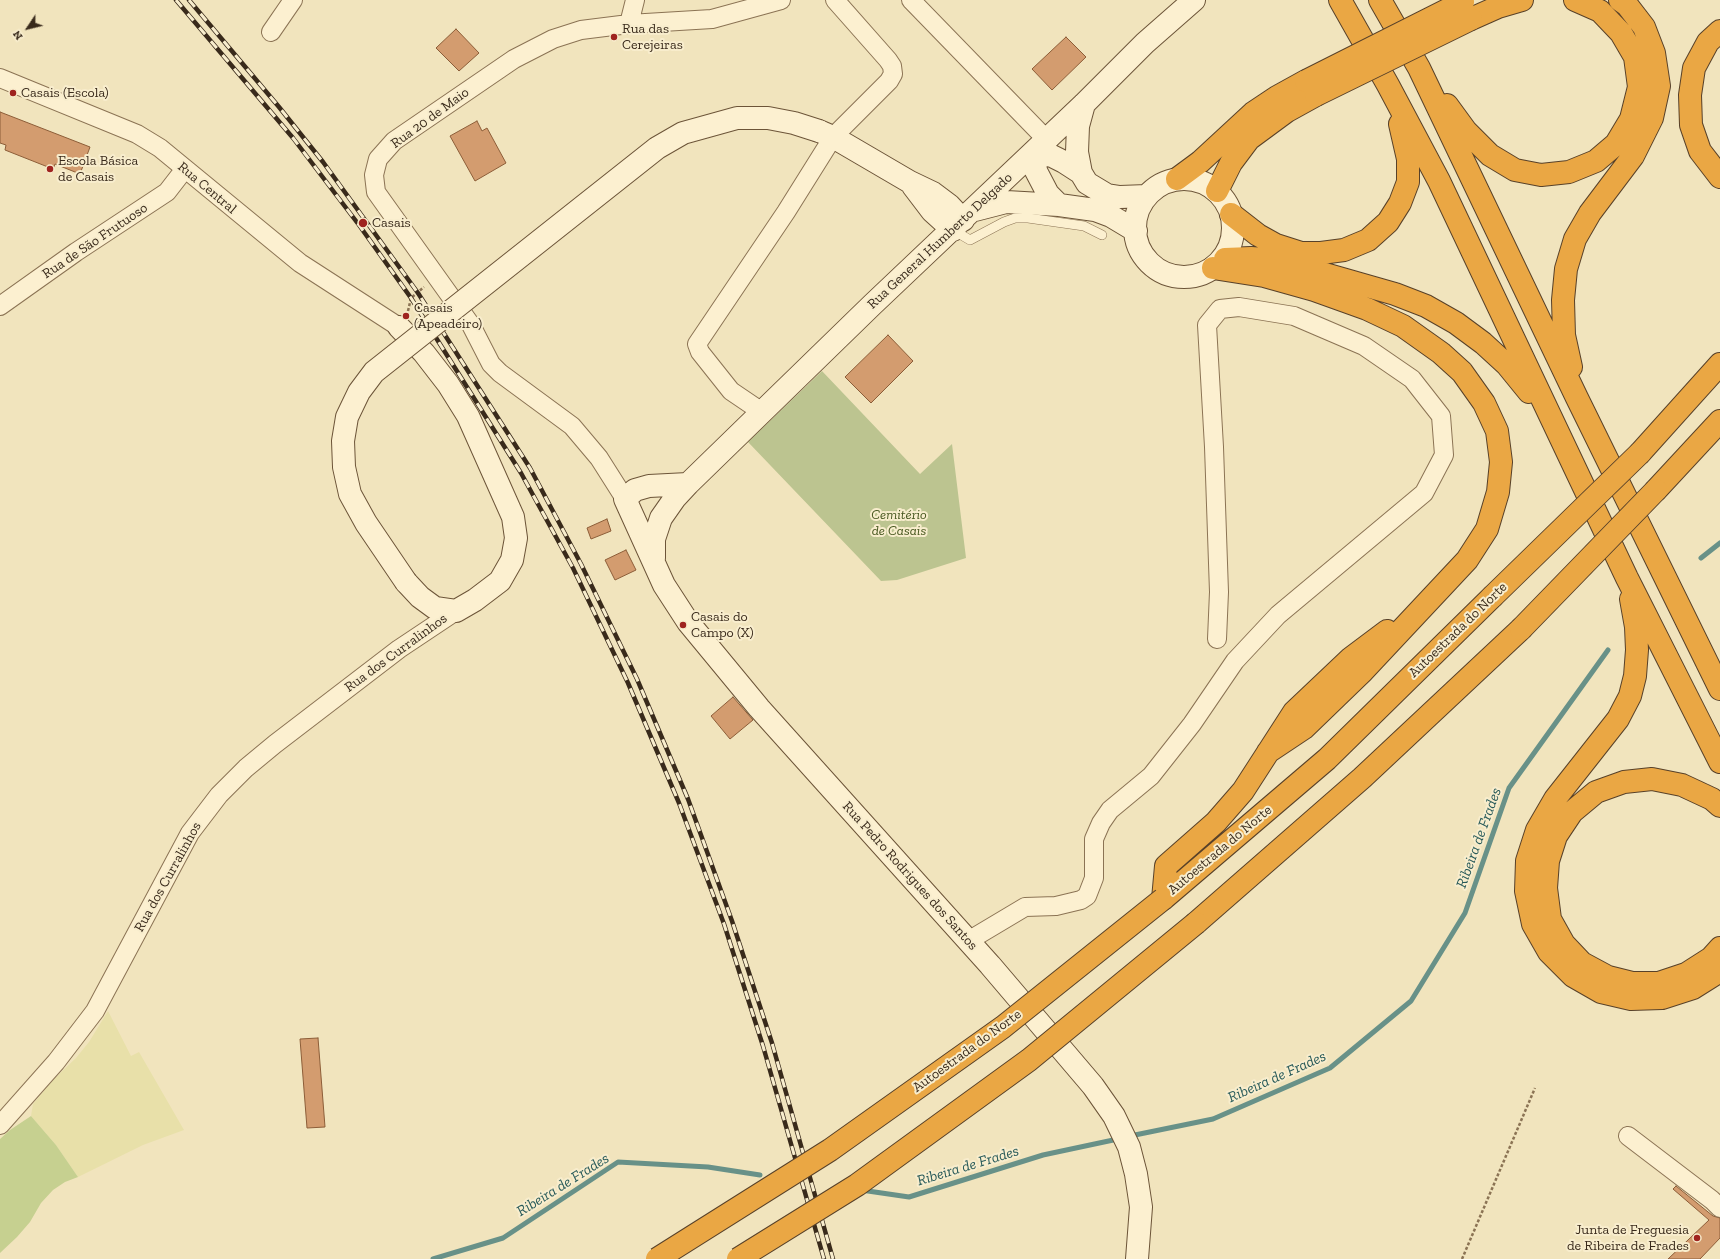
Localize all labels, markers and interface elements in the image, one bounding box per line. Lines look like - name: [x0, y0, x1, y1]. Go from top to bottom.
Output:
- north arrow: [8, 8, 48, 48]
- place label: Rua das Cerejeiras: [622, 21, 683, 54]
- text: N: [10, 28, 25, 42]
- marker: Rua das Cerejeiras: [609, 32, 619, 42]
- street label: Rua 20 de Maio: [388, 84, 472, 152]
- place label: Casais (Escola): [21, 85, 109, 101]
- marker: Casais (Escola): [8, 88, 18, 98]
- place label: Escola Básica de Casais: [58, 153, 138, 186]
- street label: Rua Central: [174, 159, 240, 217]
- marker: Escola Básica de Casais: [45, 164, 55, 174]
- street label: Rua General Humberto Delgado: [864, 169, 1016, 313]
- street label: Rua de São Frutuoso: [39, 199, 151, 283]
- place label: Casais: [372, 215, 411, 231]
- marker: Casais: [357, 217, 369, 229]
- place label: Casais (Apeadeiro): [414, 300, 482, 332]
- marker: Casais (Apeadeiro): [401, 311, 411, 321]
- park label: Cemitério de Casais: [871, 507, 927, 540]
- street label: Autoestrada do Norte: [1405, 579, 1511, 681]
- place label: Casais do Campo (X): [691, 609, 753, 642]
- street label: Rua dos Curralinhos: [341, 610, 451, 696]
- marker: Casais do Campo (X): [678, 620, 688, 630]
- water label: Ribeira de Frades: [1452, 785, 1506, 891]
- street label: Rua Pedro Rodrigues dos Santos: [839, 798, 981, 954]
- street label: Autoestrada do Norte: [1165, 802, 1275, 898]
- street label: Rua dos Curralinhos: [131, 819, 205, 935]
- street label: Autoestrada do Norte: [909, 1006, 1025, 1096]
- water label: Ribeira de Frades: [1225, 1047, 1329, 1107]
- water label: Ribeira de Frades: [915, 1142, 1021, 1190]
- water label: Ribeira de Frades: [513, 1149, 613, 1221]
- place label: Junta de Freguesia de Ribeira de Frades: [1567, 1222, 1689, 1254]
- marker: Junta de Freguesia de Ribeira de Frades: [1692, 1233, 1702, 1243]

